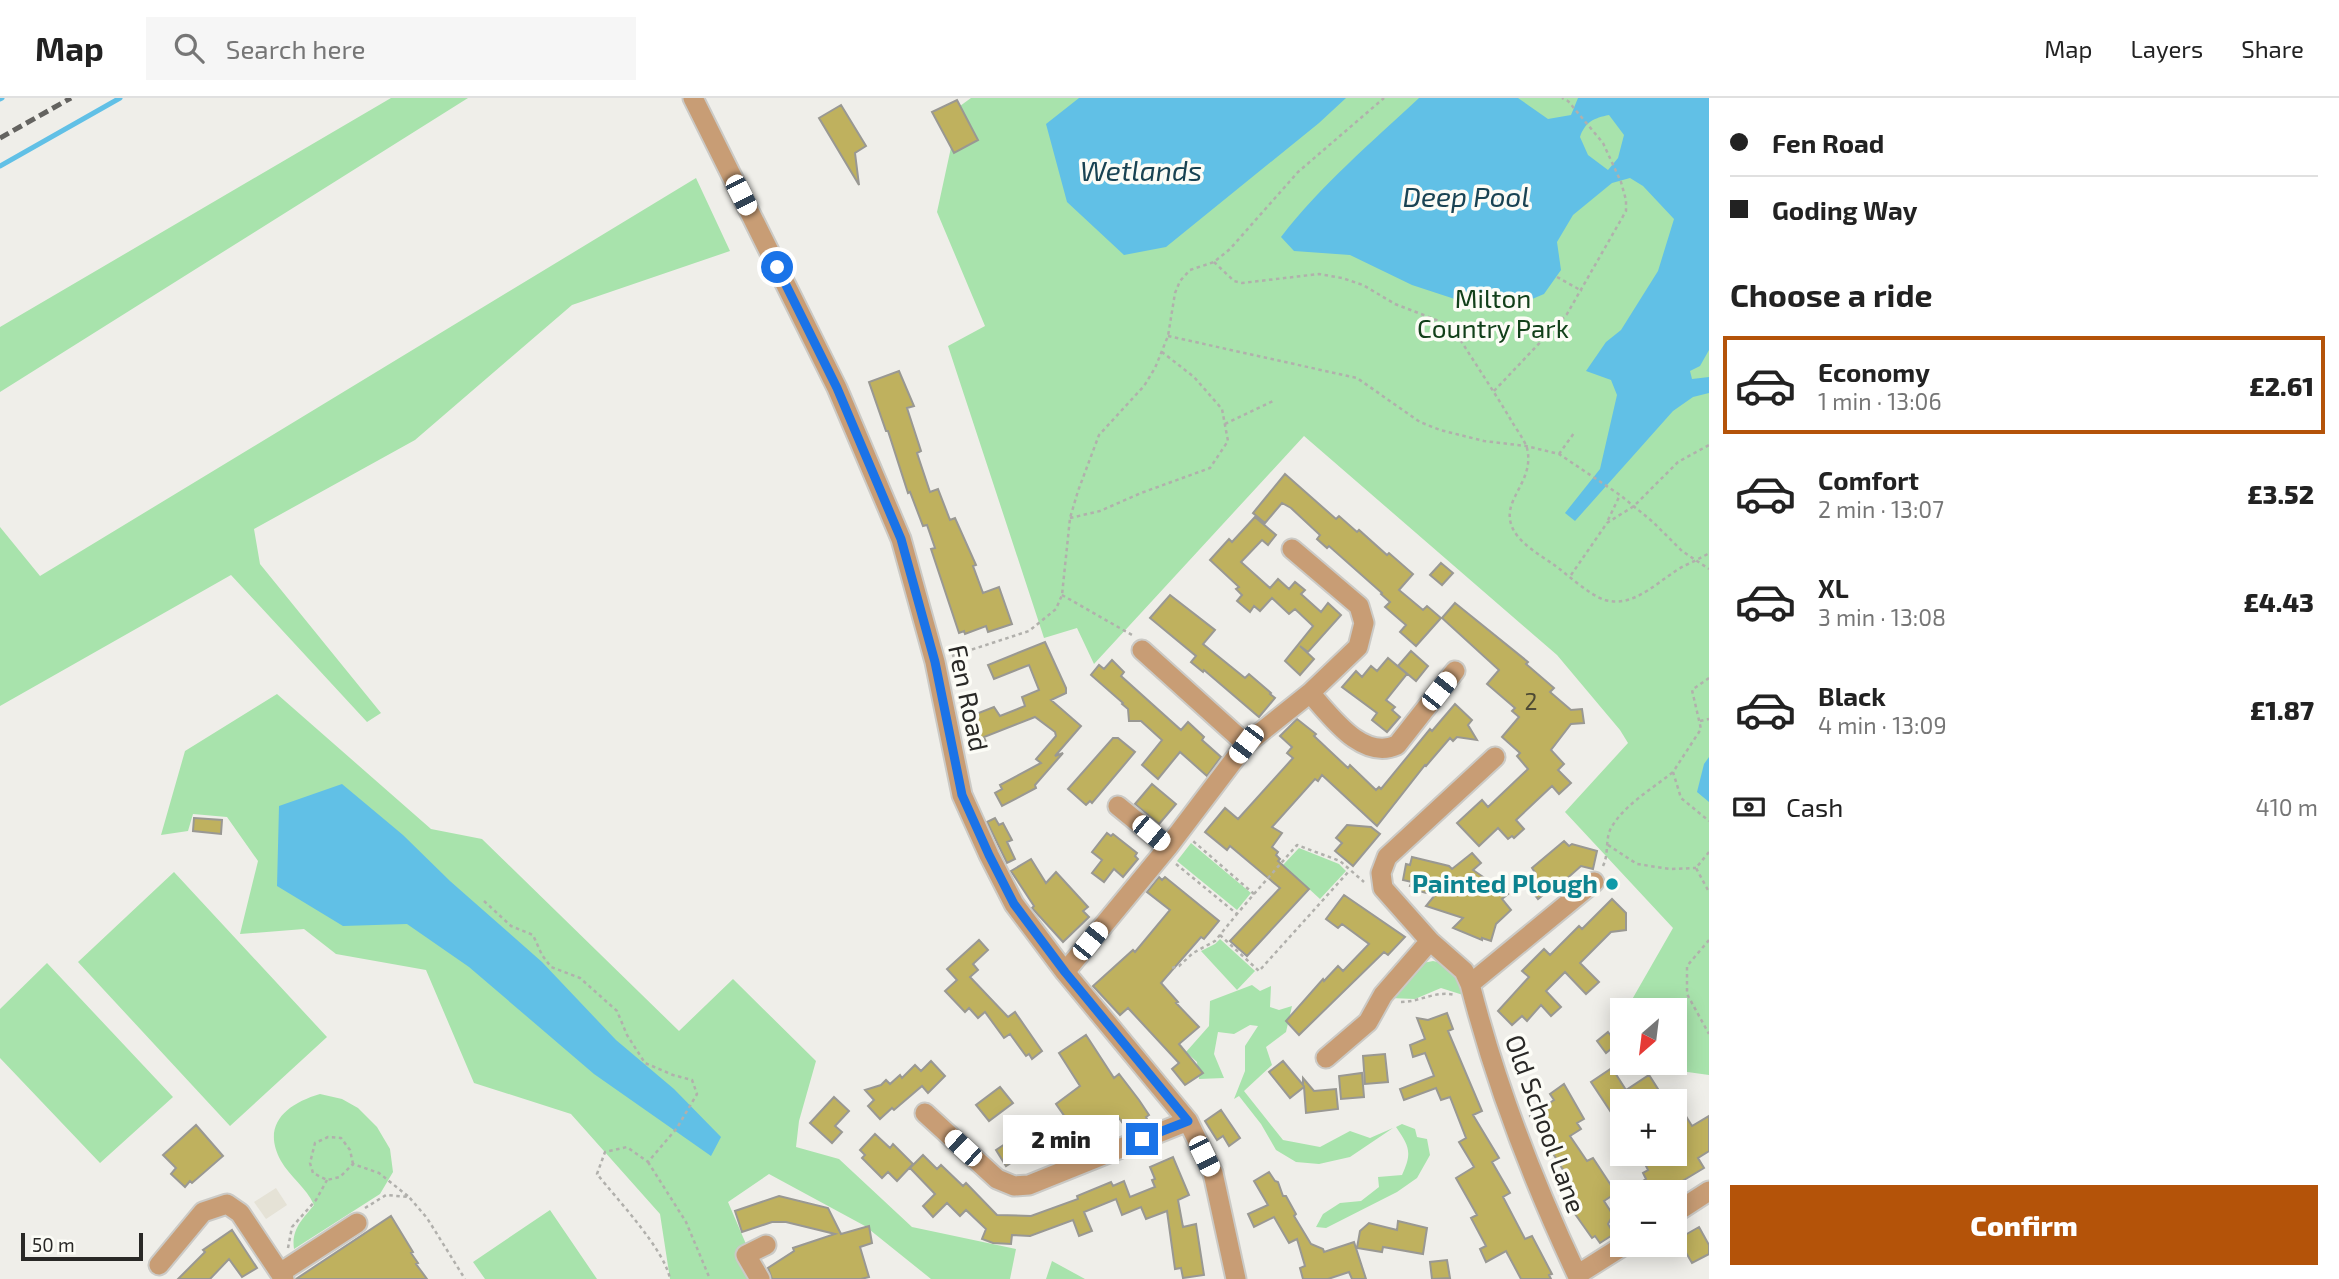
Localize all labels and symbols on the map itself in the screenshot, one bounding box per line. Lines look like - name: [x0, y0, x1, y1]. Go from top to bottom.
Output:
- water label: Wetlands: [1080, 153, 1202, 187]
- car: [723, 172, 760, 218]
- water label: Deep Pool: [1402, 179, 1530, 213]
- route start: [761, 251, 793, 283]
- park label: Milton Country Park: [1417, 282, 1569, 343]
- street label: Fen Road: [943, 641, 996, 754]
- car: [1418, 668, 1461, 714]
- house number: 2: [1525, 687, 1537, 715]
- car: [1225, 721, 1268, 767]
- car: [1129, 811, 1174, 855]
- place label: Painted Plough: [1412, 867, 1598, 898]
- marker: Painted Plough: [1604, 876, 1620, 892]
- car: [1069, 918, 1112, 964]
- north arrow: [1610, 998, 1687, 1074]
- street label: Old School Lane: [1500, 1030, 1593, 1217]
- callout: 2 min: [1002, 1114, 1118, 1164]
- route end: [1126, 1123, 1158, 1155]
- car: [941, 1126, 986, 1170]
- car: [1186, 1133, 1223, 1179]
- scale bar: [21, 1230, 144, 1262]

